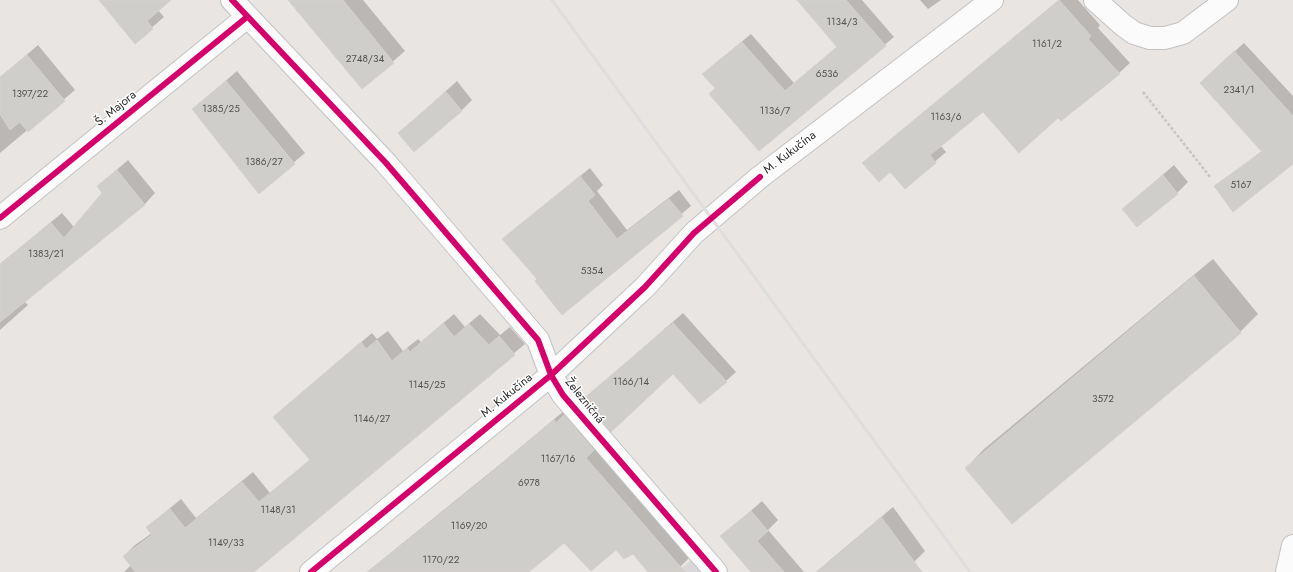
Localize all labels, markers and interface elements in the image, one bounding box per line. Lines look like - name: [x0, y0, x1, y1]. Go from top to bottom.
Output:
- house number: 1134/3: [827, 17, 857, 29]
- house number: 1161/2: [1032, 39, 1062, 51]
- house number: 2748/34: [346, 54, 384, 66]
- house number: 6536: [816, 69, 838, 81]
- house number: 2341/1: [1223, 85, 1255, 97]
- street label: Š. Majora: [93, 88, 139, 130]
- house number: 1397/22: [12, 89, 48, 101]
- house number: 1385/25: [202, 104, 240, 116]
- house number: 1136/7: [760, 106, 790, 118]
- house number: 1163/6: [931, 112, 961, 124]
- street label: M. Kukučína: [761, 129, 819, 177]
- house number: 1386/27: [245, 157, 283, 169]
- house number: 5167: [1230, 180, 1252, 192]
- house number: 1383/21: [28, 249, 64, 261]
- house number: 5354: [581, 266, 603, 278]
- street label: M. Kukučína: [478, 371, 536, 421]
- street label: Železničná: [561, 375, 607, 427]
- house number: 1166/14: [613, 377, 649, 389]
- house number: 1145/25: [409, 380, 445, 392]
- house number: 3572: [1092, 394, 1114, 406]
- house number: 1146/27: [354, 414, 390, 426]
- house number: 1167/16: [541, 454, 575, 466]
- house number: 6978: [518, 478, 540, 490]
- house number: 1148/31: [260, 505, 296, 517]
- house number: 1169/20: [451, 521, 487, 533]
- house number: 1149/33: [208, 538, 244, 550]
- house number: 1170/22: [423, 555, 459, 567]

